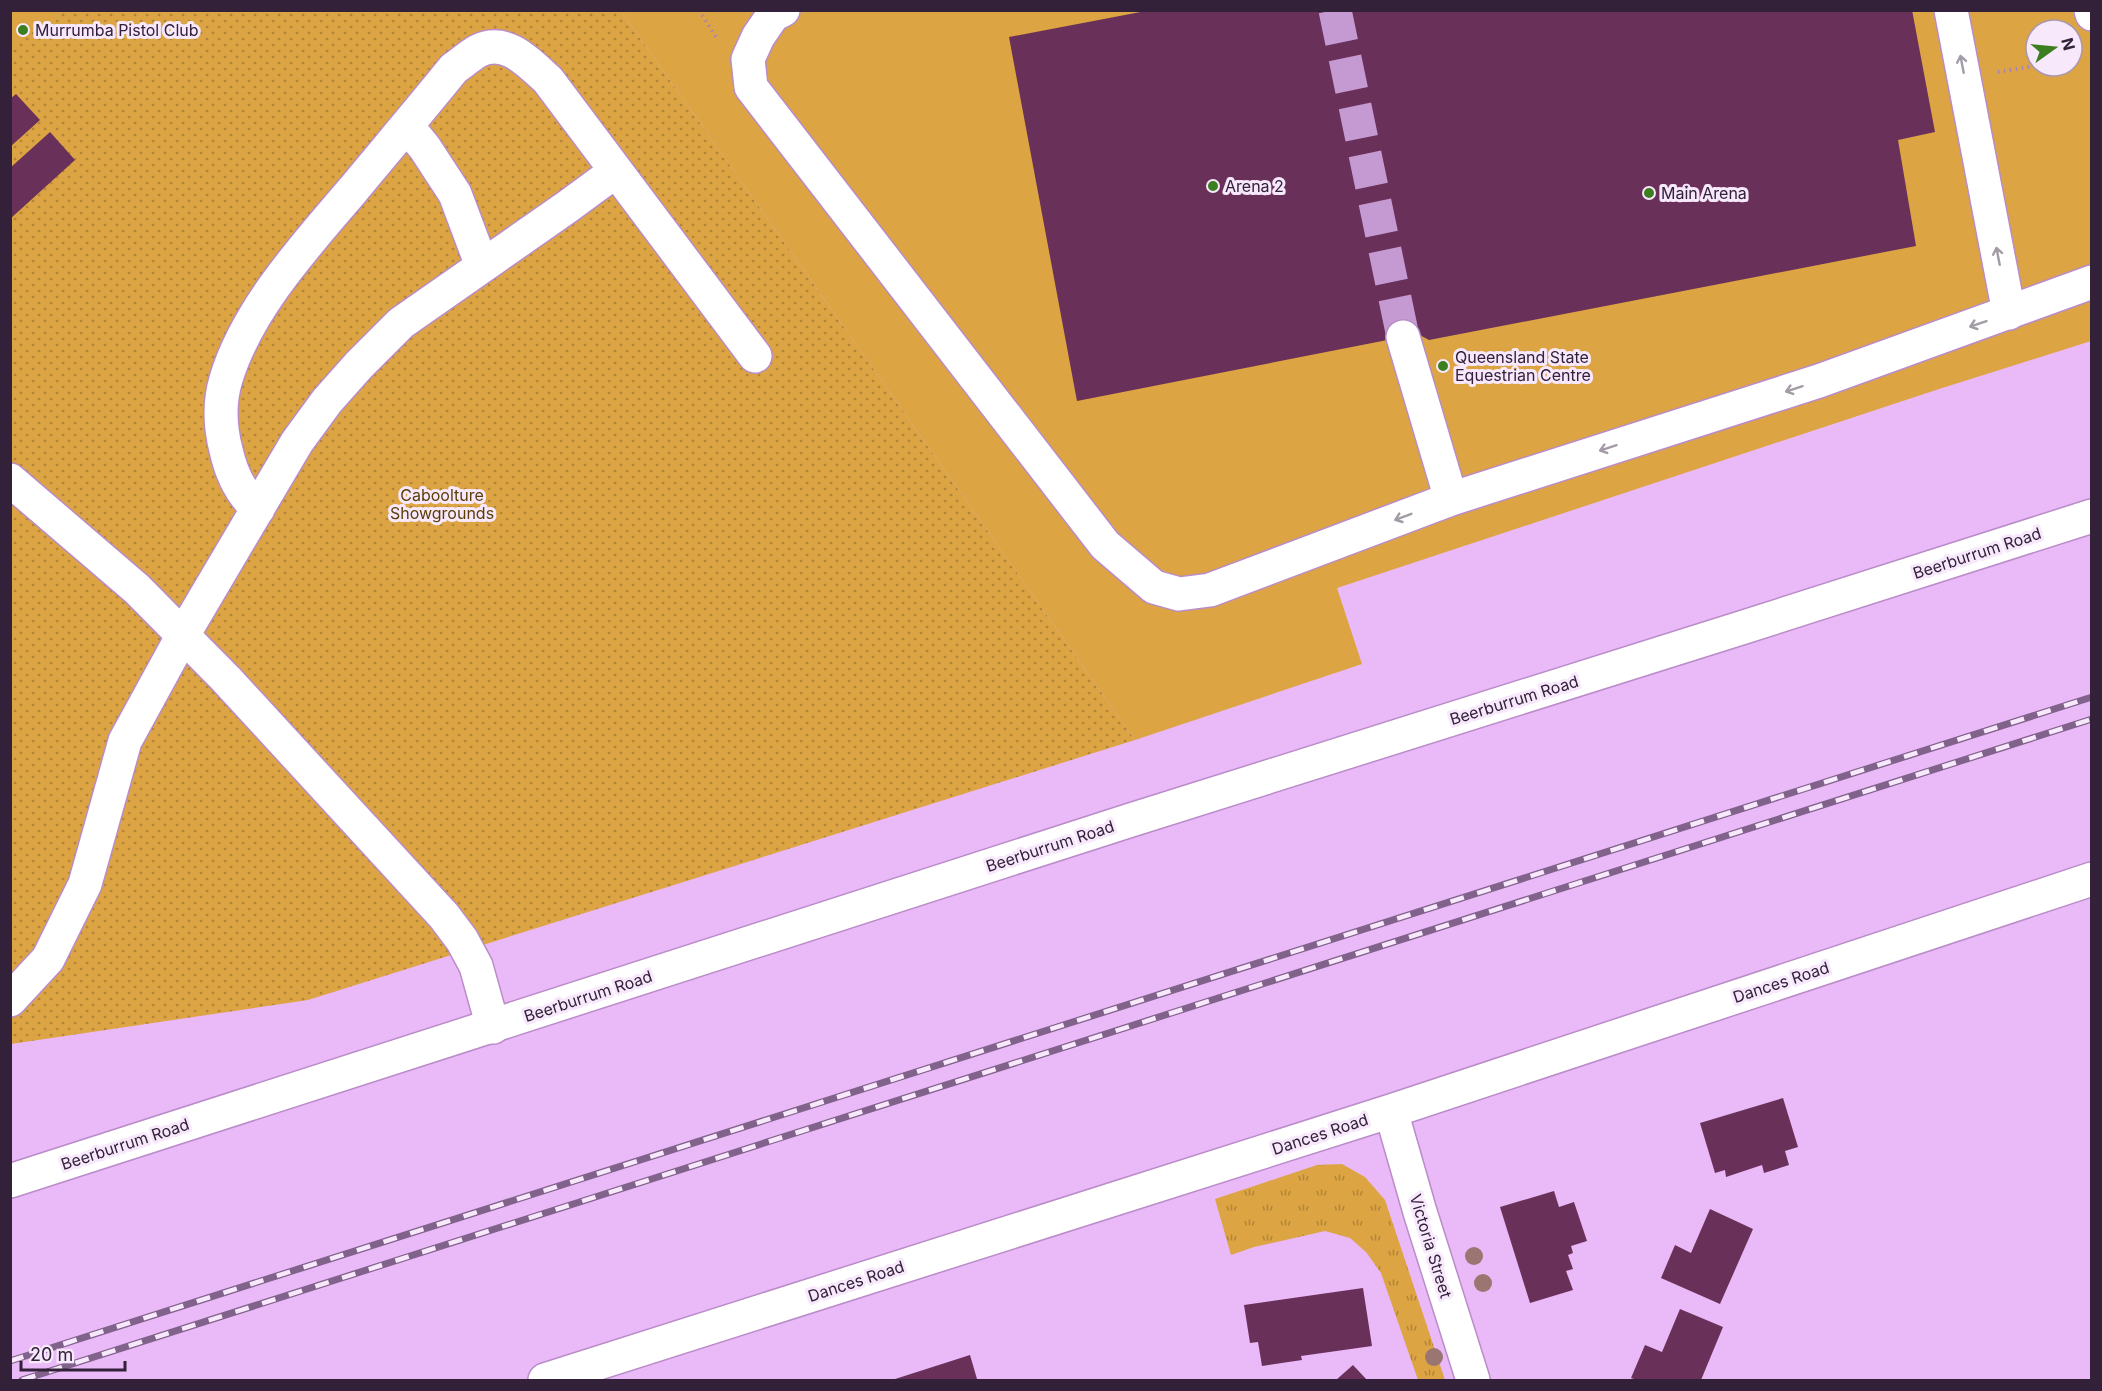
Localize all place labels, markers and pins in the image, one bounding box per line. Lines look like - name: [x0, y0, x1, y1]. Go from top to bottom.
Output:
- place label: Murrumba Pistol Club: [35, 20, 199, 40]
- marker: Murrumba Pistol Club: [16, 23, 30, 37]
- place label: Arena 2: [1225, 176, 1284, 196]
- marker: Arena 2: [1206, 179, 1220, 193]
- place label: Main Arena: [1661, 183, 1747, 203]
- marker: Main Arena: [1642, 186, 1656, 200]
- place label: Queensland State Equestrian Centre: [1455, 347, 1591, 385]
- marker: Queensland State Equestrian Centre: [1436, 359, 1450, 373]

